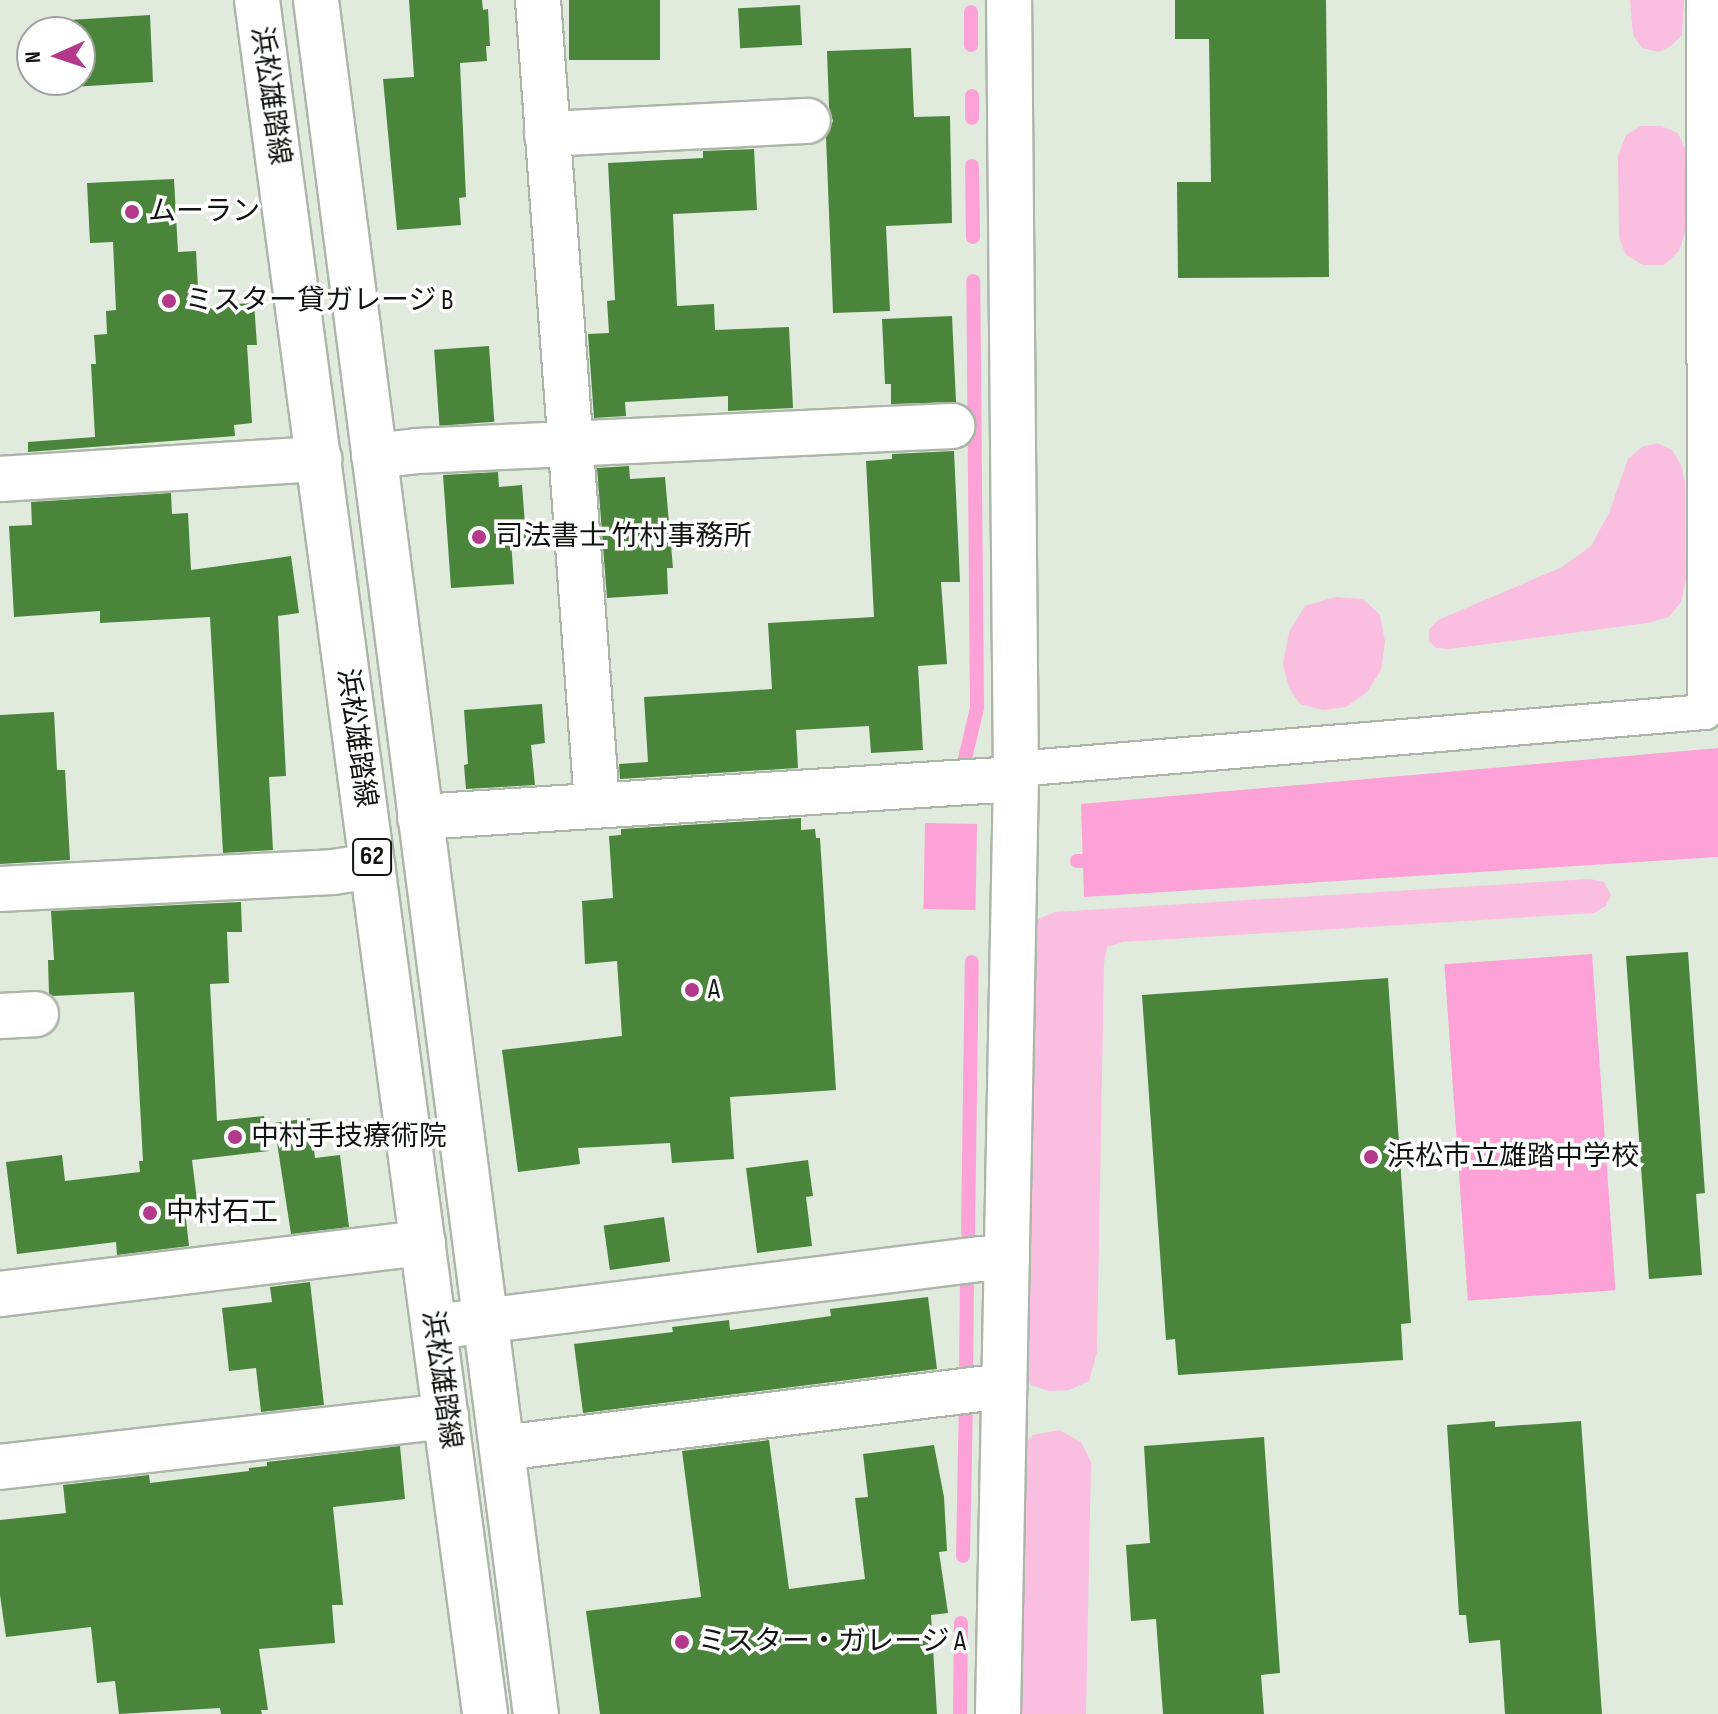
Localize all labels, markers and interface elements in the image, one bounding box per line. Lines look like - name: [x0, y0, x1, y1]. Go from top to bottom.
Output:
- north arrow: [16, 16, 96, 96]
- street label: 浜松雄踏線: [244, 24, 296, 168]
- text: N: [20, 51, 47, 64]
- place label: ムーラン: [148, 195, 260, 229]
- marker: ムーラン: [123, 203, 141, 221]
- place label: ミスター貸ガレージ B: [185, 284, 454, 318]
- marker: ミスター貸ガレージ B: [160, 292, 178, 310]
- place label: 司法書士 竹村事務所: [495, 520, 751, 554]
- marker: 司法書士 竹村事務所: [470, 528, 488, 546]
- street label: 浜松雄踏線: [330, 666, 382, 810]
- road number: 62: [352, 835, 392, 879]
- place label: A: [708, 973, 720, 1007]
- marker: A: [683, 981, 701, 999]
- place label: 中村手技療術院: [251, 1120, 447, 1154]
- marker: 中村手技療術院: [226, 1128, 244, 1146]
- place label: 浜松市立雄踏中学校: [1387, 1140, 1639, 1174]
- marker: 浜松市立雄踏中学校: [1362, 1148, 1380, 1166]
- place label: 中村石工: [166, 1196, 278, 1230]
- marker: 中村石工: [141, 1204, 159, 1222]
- street label: 浜松雄踏線: [415, 1308, 467, 1452]
- place label: ミスター・ガレージ A: [698, 1625, 966, 1659]
- marker: ミスター・ガレージ A: [673, 1633, 691, 1651]

